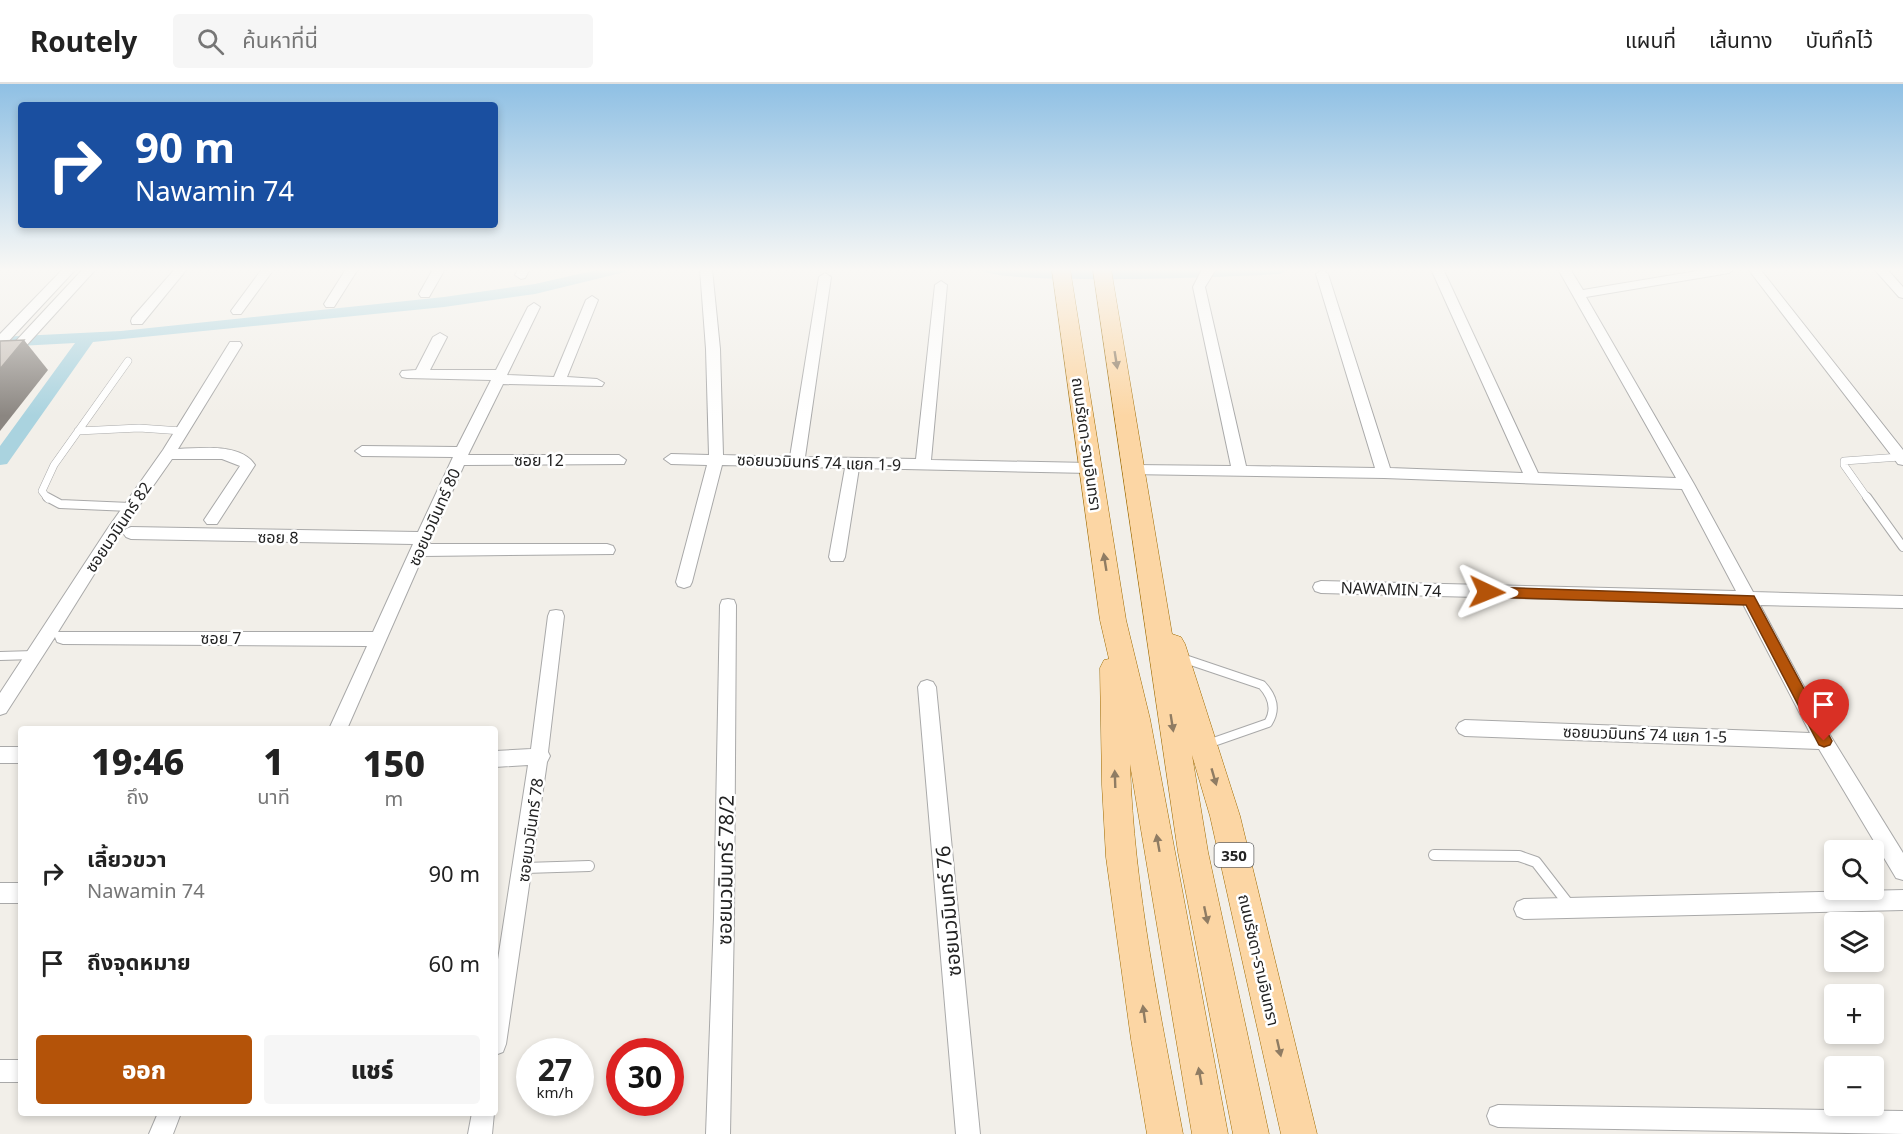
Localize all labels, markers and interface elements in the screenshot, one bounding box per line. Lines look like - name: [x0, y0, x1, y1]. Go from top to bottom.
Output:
- search box: [173, 14, 593, 68]
- text: Routely: [30, 22, 137, 60]
- text: ค้นหาที่นี่: [242, 24, 318, 54]
- icon: search: [194, 25, 227, 58]
- text: แผนที่: [1625, 26, 1676, 54]
- text: เส้นทาง: [1709, 26, 1773, 54]
- text: บันทึกไว้: [1806, 26, 1873, 54]
- text: 90 m: [135, 118, 235, 175]
- icon: right: [36, 126, 114, 204]
- text: Nawamin 74: [135, 172, 294, 209]
- one-way arrow: [1112, 350, 1121, 369]
- street label: ถนนรัชดา-รามอินทรา: [1067, 376, 1107, 512]
- street label: ซอยนวมินทร์ 74 แยก 1-9: [736, 448, 902, 476]
- street label: ซอย 12: [514, 449, 564, 471]
- street label: ซอยนวมินทร์ 80: [403, 465, 465, 569]
- street label: ซอยนวมินทร์ 82: [80, 477, 156, 577]
- street label: ซอย 8: [257, 526, 299, 548]
- one-way arrow: [1100, 553, 1109, 572]
- position arrow: [1455, 560, 1519, 624]
- street label: NAWAMIN 74: [1340, 576, 1442, 602]
- street label: ซอย 7: [201, 627, 241, 649]
- pin: [1798, 679, 1849, 741]
- icon: arrive: [1807, 688, 1840, 721]
- one-way arrow: [1168, 713, 1177, 732]
- street label: ซอยนวมินทร์ 74 แยก 1-5: [1562, 720, 1728, 748]
- text: 19:46: [91, 737, 184, 786]
- text: 1: [263, 737, 284, 786]
- text: 150: [363, 739, 425, 788]
- one-way arrow: [1210, 768, 1219, 786]
- one-way arrow: [1111, 770, 1120, 789]
- street label: ซอยนวมินทร์ 78: [512, 777, 548, 883]
- text: ถึง: [126, 783, 149, 810]
- text: นาที: [257, 783, 290, 810]
- text: m: [385, 785, 403, 812]
- street label: ซอยนวมินทร์ 78/2: [710, 795, 740, 945]
- one-way arrow: [1154, 833, 1163, 852]
- map controls: [1824, 840, 1884, 1116]
- button: search: [1824, 840, 1884, 900]
- text: เลี้ยวขวา: [87, 843, 167, 873]
- road number: 350: [1214, 843, 1254, 867]
- street label: ซอยนวมินทร์ 76: [929, 845, 967, 977]
- icon: right: [36, 857, 69, 890]
- text: 90 m: [429, 858, 480, 888]
- text: Nawamin 74: [87, 877, 205, 904]
- street label: ถนนรัชดา-รามอินทรา: [1233, 892, 1285, 1028]
- one-way arrow: [1201, 905, 1211, 924]
- button: layers: [1824, 912, 1884, 972]
- text: ถึงจุดหมาย: [87, 946, 191, 976]
- icon: arrive: [36, 947, 69, 980]
- text: 60 m: [429, 948, 480, 978]
- button: +: [1824, 984, 1884, 1044]
- one-way arrow: [1140, 1005, 1149, 1024]
- button: ออก: [36, 1035, 252, 1104]
- button: แชร์: [264, 1035, 480, 1104]
- speed limit sign: 30: [606, 1038, 684, 1116]
- one-way arrow: [1275, 1039, 1285, 1057]
- text: 27: [538, 1049, 572, 1090]
- button: −: [1824, 1056, 1884, 1116]
- one-way arrow: [1195, 1067, 1204, 1086]
- text: km/h: [537, 1082, 573, 1102]

